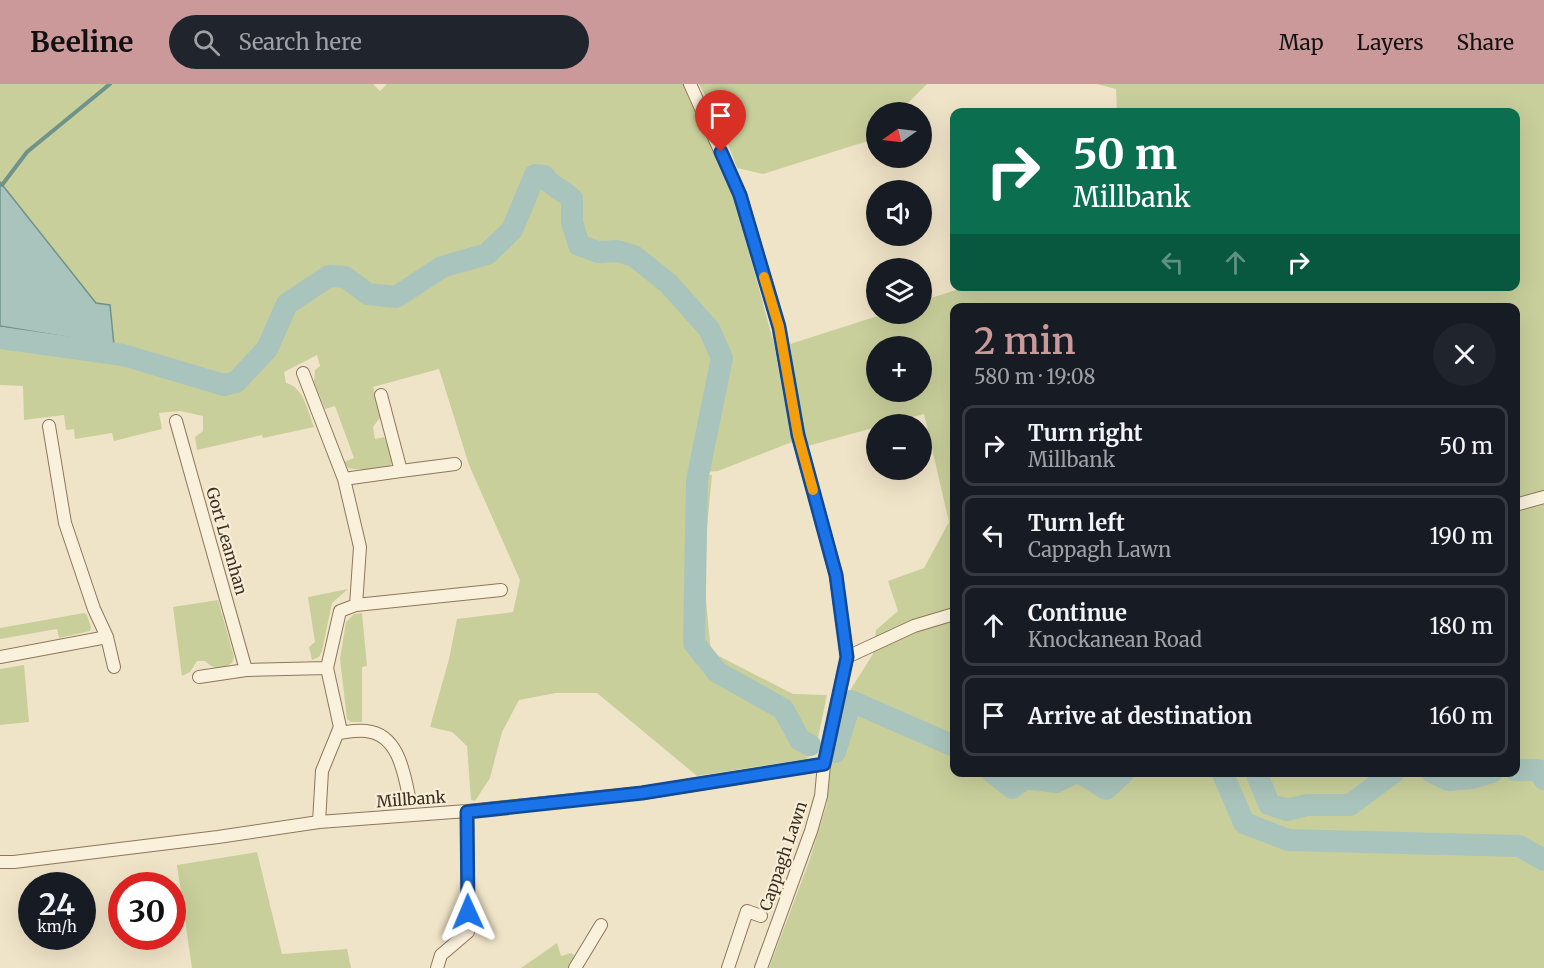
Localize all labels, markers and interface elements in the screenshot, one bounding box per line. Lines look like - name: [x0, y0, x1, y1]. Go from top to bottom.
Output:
- search box: [169, 15, 589, 69]
- text: Beeline: [30, 24, 133, 60]
- icon: search: [190, 26, 223, 59]
- text: Search here: [238, 28, 362, 56]
- text: Map: [1279, 29, 1324, 56]
- text: Layers: [1357, 29, 1424, 56]
- text: Share: [1457, 29, 1514, 56]
- pin: [695, 90, 746, 152]
- icon: arrive: [704, 99, 737, 132]
- north arrow: [866, 102, 932, 168]
- map controls: [866, 102, 932, 480]
- text: 50 m: [1073, 128, 1177, 180]
- icon: right: [974, 132, 1052, 210]
- button: sound: [866, 180, 932, 246]
- text: Millbank: [1073, 180, 1191, 214]
- icon: left: [1156, 246, 1189, 279]
- icon: ahead: [1219, 246, 1252, 279]
- icon: right: [1282, 246, 1315, 279]
- button: layers: [866, 258, 932, 324]
- text: 2 min: [974, 319, 1076, 364]
- button: close: [1433, 323, 1496, 386]
- button: +: [866, 336, 932, 402]
- text: 580 m · 19:08: [974, 364, 1096, 389]
- button: −: [866, 414, 932, 480]
- text: Turn right: [1028, 419, 1142, 447]
- icon: right: [977, 429, 1010, 462]
- text: 50 m: [1439, 432, 1493, 460]
- text: Millbank: [1028, 447, 1115, 472]
- street label: Gort Leamhan: [202, 485, 252, 598]
- text: Turn left: [1028, 509, 1125, 537]
- icon: left: [977, 519, 1010, 552]
- text: 190 m: [1430, 522, 1493, 550]
- text: Cappagh Lawn: [1028, 537, 1171, 562]
- text: Continue: [1028, 599, 1127, 627]
- icon: ahead: [977, 609, 1010, 642]
- text: 180 m: [1429, 612, 1493, 640]
- text: Knockanean Road: [1028, 627, 1202, 652]
- icon: arrive: [977, 699, 1010, 732]
- text: Arrive at destination: [1028, 702, 1252, 730]
- text: 160 m: [1429, 702, 1493, 730]
- street label: Millbank: [376, 787, 447, 811]
- street label: Cappagh Lawn: [755, 798, 811, 913]
- speed limit sign: 30: [108, 872, 186, 950]
- position arrow: [436, 880, 500, 944]
- text: 24: [39, 885, 75, 923]
- text: km/h: [37, 917, 77, 936]

